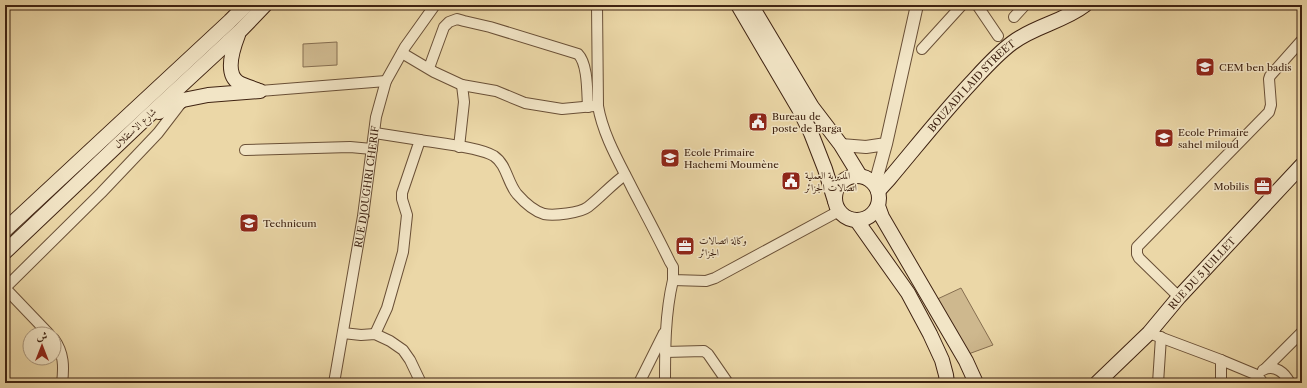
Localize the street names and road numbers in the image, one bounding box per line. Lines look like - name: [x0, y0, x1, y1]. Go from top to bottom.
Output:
- street label: BOUZADI LAID STREET: [925, 36, 1018, 134]
- street label: شارع الاستقلال: [111, 105, 161, 153]
- street label: RUE DJOUGHRI CHERIF: [351, 124, 381, 249]
- street label: RUE DU 5 JUILLET: [1165, 234, 1239, 312]

